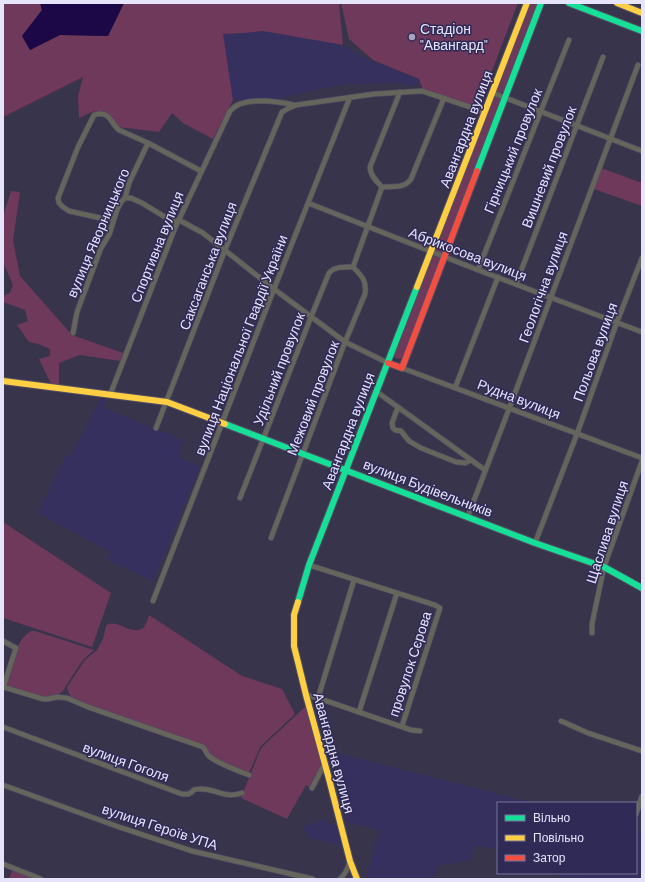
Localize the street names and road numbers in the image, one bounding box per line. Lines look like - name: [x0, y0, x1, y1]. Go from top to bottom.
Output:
- street label: Авангардна вулиця: [435, 68, 496, 190]
- street label: Гірницький провулок: [480, 85, 546, 216]
- street label: Вишневий провулок: [517, 103, 580, 230]
- street label: вулиця Яворницького: [63, 165, 133, 300]
- street label: Спортивна вулиця: [126, 189, 187, 305]
- street label: Саксаганська вулиця: [175, 199, 240, 332]
- street label: Абрикосова вулиця: [407, 223, 530, 284]
- street label: Геологічна вулиця: [514, 229, 571, 345]
- street label: вулиця Національної Гвардії України: [191, 232, 291, 458]
- street label: Польова вулиця: [569, 300, 620, 404]
- street label: Удільний провулок: [249, 309, 308, 428]
- street label: Межовий провулок: [283, 337, 343, 458]
- street label: Авангардна вулиця: [317, 370, 378, 492]
- street label: Рудна вулиця: [475, 375, 563, 422]
- street label: вулиця Будівельників: [361, 455, 495, 520]
- street label: Щаслива вулиця: [582, 478, 631, 586]
- street label: провулок Сєрова: [384, 609, 435, 719]
- street label: Авангардна вулиця: [310, 691, 359, 815]
- street label: вулиця Гоголя: [81, 738, 172, 785]
- street label: вулиця Героїв УПА: [100, 800, 221, 853]

